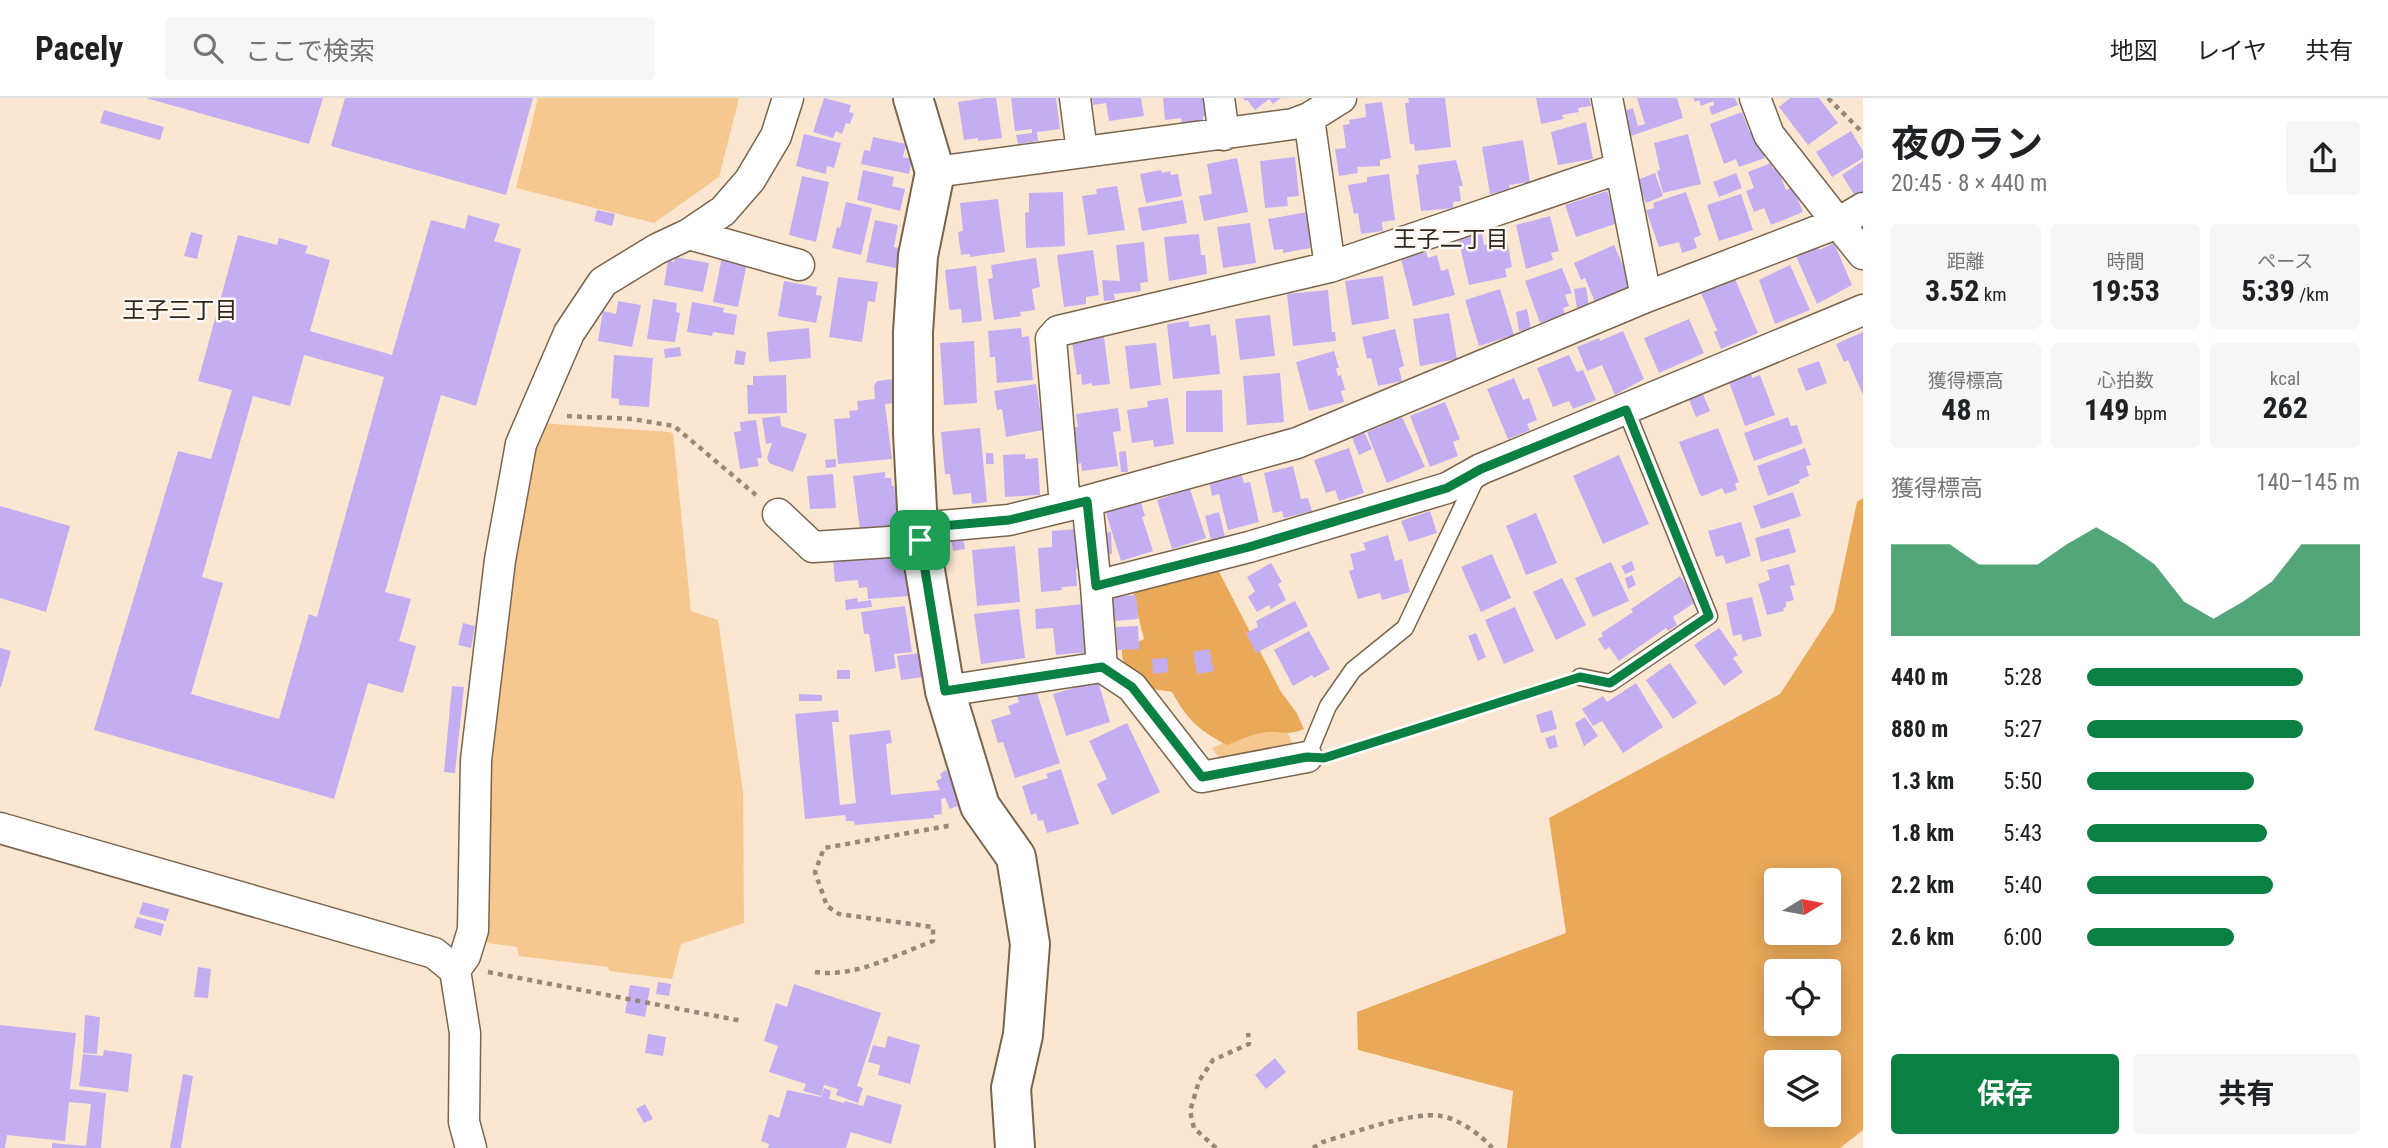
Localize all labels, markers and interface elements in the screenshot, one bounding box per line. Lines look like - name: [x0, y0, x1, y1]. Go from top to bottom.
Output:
- search box: [165, 17, 655, 80]
- text: Pacely: [35, 29, 123, 68]
- icon: search: [189, 29, 227, 67]
- text: ここで検索: [245, 36, 375, 66]
- text: 地図: [2110, 37, 2158, 65]
- text: レイヤ: [2196, 37, 2267, 65]
- text: 共有: [2305, 37, 2353, 65]
- button: share: [2286, 121, 2360, 195]
- text: 夜のラン: [1891, 122, 2043, 166]
- text: 20:45 · 8 × 440 m: [1891, 170, 2047, 197]
- district label: 王子二丁目: [1394, 226, 1509, 253]
- text: 距離: [1947, 250, 1985, 273]
- text: 時間: [2106, 250, 2145, 273]
- text: ペース: [2257, 250, 2313, 273]
- text: 3.52: [1925, 273, 1979, 308]
- text: 19:53: [2091, 273, 2160, 308]
- text: 5:39: [2241, 273, 2295, 308]
- text: km: [1979, 283, 2007, 306]
- text: /km: [2295, 283, 2329, 306]
- district label: 王子三丁目: [123, 297, 238, 324]
- text: kcal: [2270, 367, 2300, 390]
- text: 獲得標高: [1928, 369, 2004, 392]
- text: 心拍数: [2097, 369, 2154, 392]
- text: 262: [2262, 390, 2308, 425]
- text: 48: [1941, 392, 1972, 427]
- text: 149: [2084, 392, 2130, 427]
- text: m: [1972, 402, 1990, 425]
- text: bpm: [2130, 402, 2167, 425]
- text: 140–145 m: [2256, 469, 2360, 496]
- text: 獲得標高: [1891, 475, 1983, 502]
- pin: [890, 510, 950, 570]
- icon: arrive: [901, 521, 939, 559]
- text: 440 m: [1891, 664, 1948, 691]
- text: 5:28: [2003, 664, 2042, 691]
- text: 880 m: [1891, 716, 1948, 743]
- text: 5:27: [2003, 716, 2042, 743]
- text: 1.3 km: [1891, 768, 1954, 795]
- text: 5:50: [2003, 768, 2042, 795]
- text: 1.8 km: [1891, 820, 1954, 847]
- text: 5:43: [2003, 820, 2042, 847]
- north arrow: [1764, 868, 1841, 945]
- map controls: [1764, 868, 1841, 1127]
- text: 2.2 km: [1891, 872, 1954, 899]
- text: 5:40: [2003, 872, 2042, 899]
- text: 2.6 km: [1891, 924, 1954, 951]
- text: 6:00: [2003, 924, 2042, 951]
- button: locate: [1764, 959, 1841, 1036]
- button: layers: [1764, 1050, 1841, 1127]
- button: 保存: [1891, 1054, 2119, 1134]
- button: 共有: [2133, 1054, 2360, 1134]

